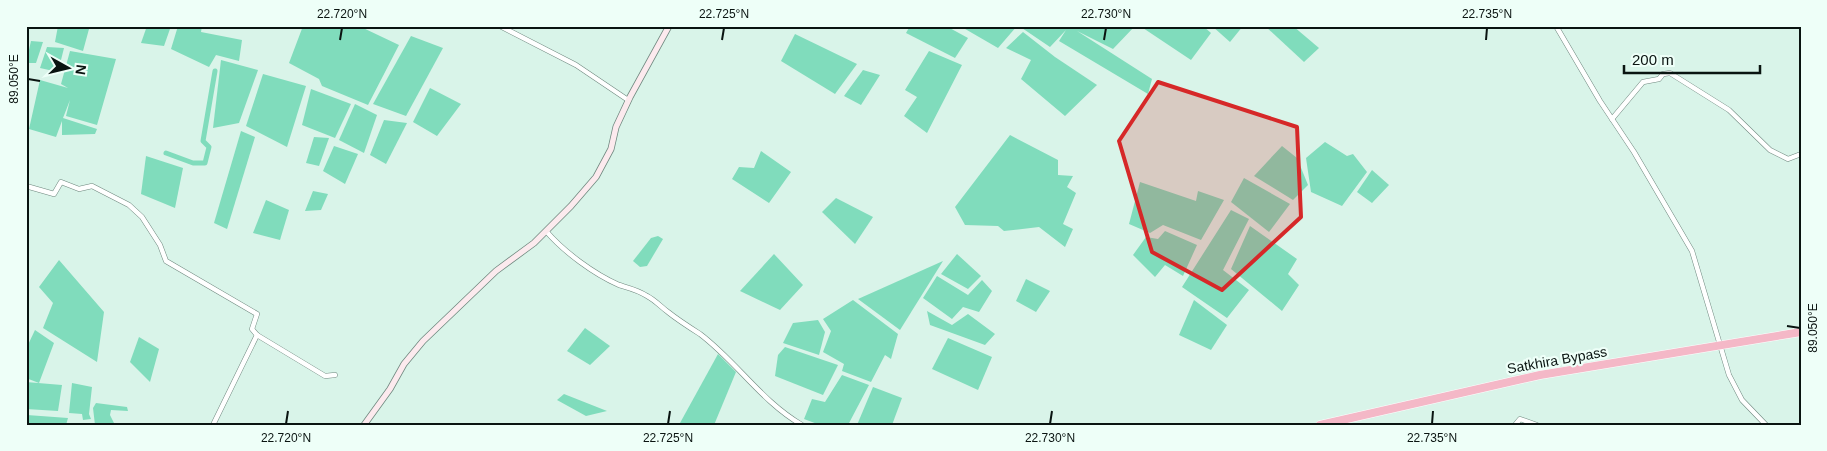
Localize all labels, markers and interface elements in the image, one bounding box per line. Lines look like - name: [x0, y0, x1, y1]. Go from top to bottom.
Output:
- text: 22.720°N: [317, 7, 367, 21]
- text: 22.725°N: [699, 7, 749, 21]
- text: 22.730°N: [1081, 7, 1131, 21]
- text: 22.735°N: [1462, 7, 1512, 21]
- north arrow: [42, 42, 92, 92]
- scale bar: [1624, 42, 1761, 74]
- text: 200 m: [1632, 51, 1674, 68]
- text: 89.050°E: [7, 54, 21, 104]
- text: N: [72, 64, 90, 76]
- text: 89.050°E: [1806, 303, 1820, 353]
- street label: Satkhira Bypass: [1506, 343, 1608, 377]
- text: 22.720°N: [261, 431, 311, 445]
- text: 22.725°N: [643, 431, 693, 445]
- text: 22.730°N: [1025, 431, 1075, 445]
- text: 22.735°N: [1407, 431, 1457, 445]

